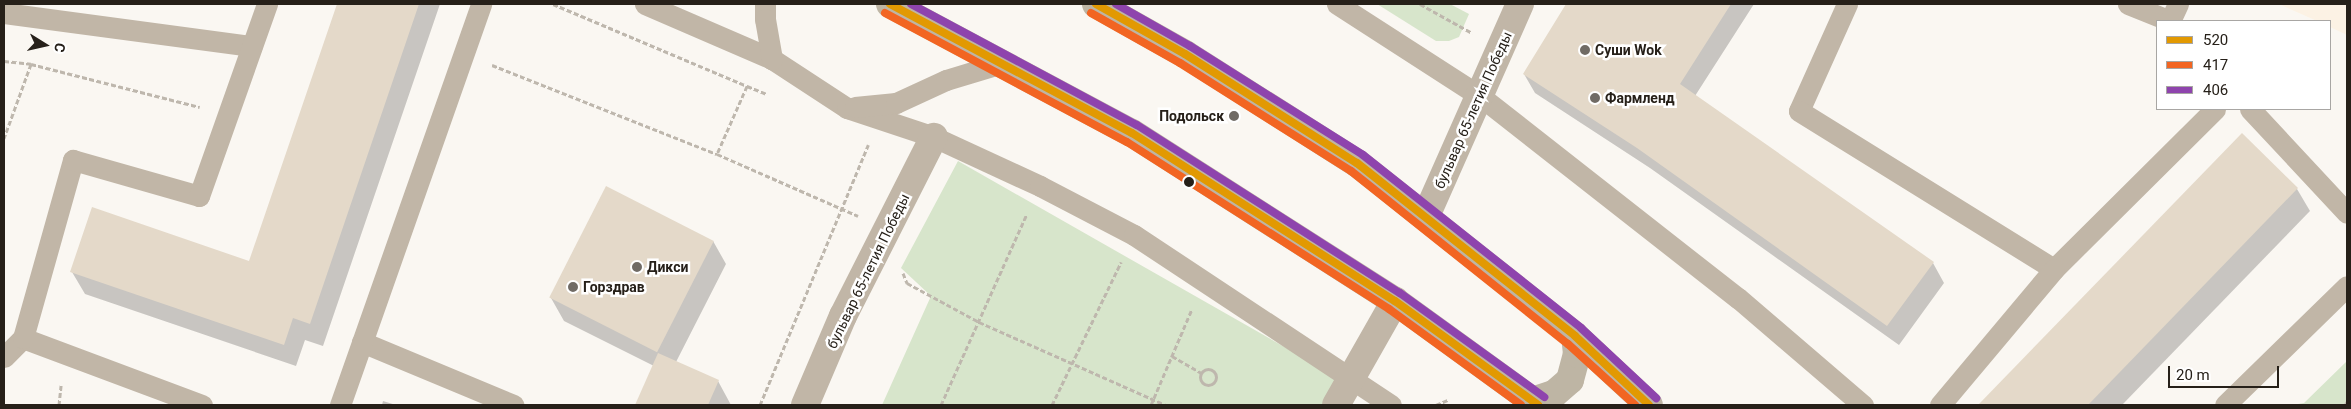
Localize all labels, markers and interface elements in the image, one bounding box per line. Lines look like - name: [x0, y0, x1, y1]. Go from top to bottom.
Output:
- north arrow: [20, 20, 70, 70]
- legend: [2156, 20, 2331, 110]
- street label: бульвар 65-летия Победы: [1431, 29, 1515, 191]
- text: 520: [2203, 31, 2228, 49]
- text: С: [51, 42, 68, 54]
- place label: Суши Wok: [1595, 42, 1662, 58]
- marker: Суши Wok: [1579, 44, 1591, 56]
- text: 417: [2203, 56, 2228, 74]
- text: 406: [2203, 81, 2228, 99]
- place label: Фармленд: [1605, 90, 1675, 106]
- marker: Фармленд: [1589, 92, 1601, 104]
- place label: Подольск: [1159, 108, 1224, 124]
- marker: Подольск: [1228, 110, 1240, 122]
- unlabelled marker: [1184, 177, 1194, 187]
- street label: бульвар 65-летия Победы: [823, 191, 913, 351]
- place label: Дикси: [647, 259, 688, 275]
- marker: Дикси: [631, 261, 643, 273]
- place label: Горздрав: [583, 279, 645, 295]
- marker: Горздрав: [567, 281, 579, 293]
- scale bar: [2171, 356, 2282, 388]
- text: 20 m: [2176, 366, 2210, 384]

